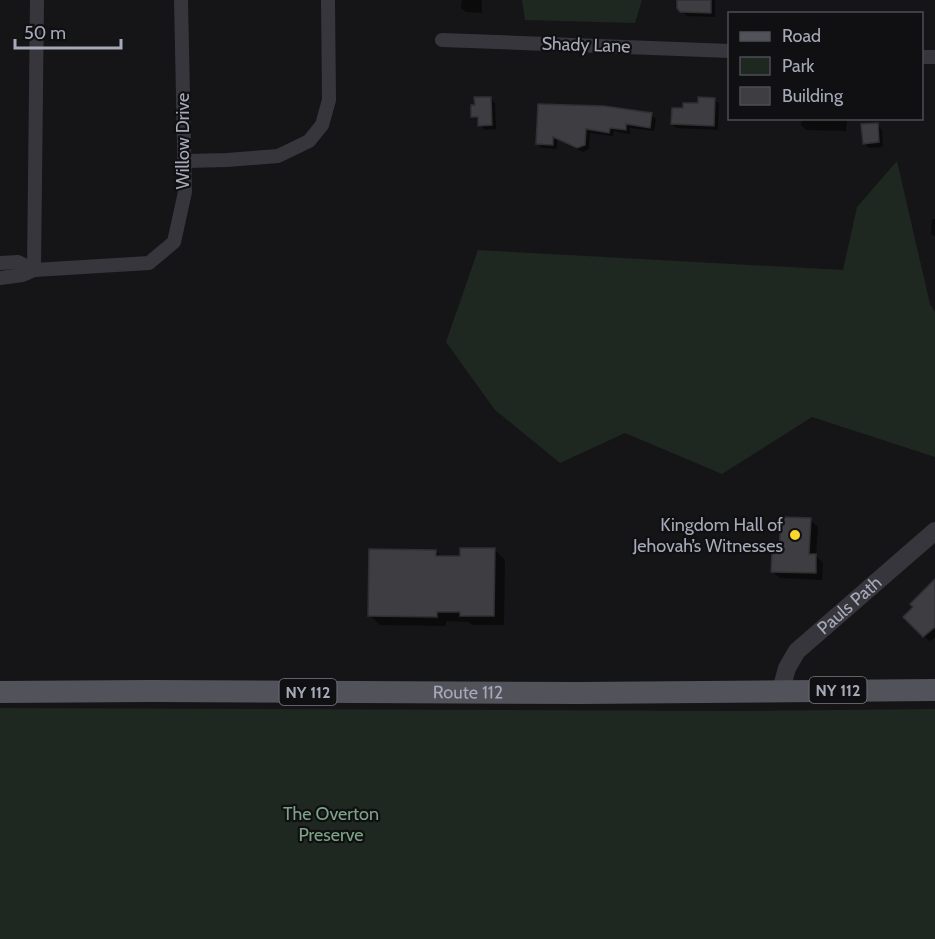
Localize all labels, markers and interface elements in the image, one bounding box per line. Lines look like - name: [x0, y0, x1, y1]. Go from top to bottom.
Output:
- scale bar: [15, 12, 122, 50]
- legend: [728, 12, 923, 120]
- text: 50 m: [24, 22, 66, 44]
- text: Road: [782, 25, 821, 47]
- street label: Shady Lane: [541, 32, 631, 58]
- text: Park: [782, 55, 815, 77]
- text: Building: [782, 85, 844, 107]
- street label: Willow Drive: [172, 93, 194, 189]
- place label: Kingdom Hall of Jehovah’s Witnesses: [632, 514, 783, 557]
- marker: Kingdom Hall of Jehovah’s Witnesses: [788, 528, 802, 542]
- street label: Pauls Path: [813, 571, 886, 639]
- road number: NY 112: [810, 677, 866, 703]
- road number: NY 112: [280, 679, 336, 705]
- street label: Route 112: [433, 681, 503, 704]
- park label: The Overton Preserve: [283, 803, 379, 846]

